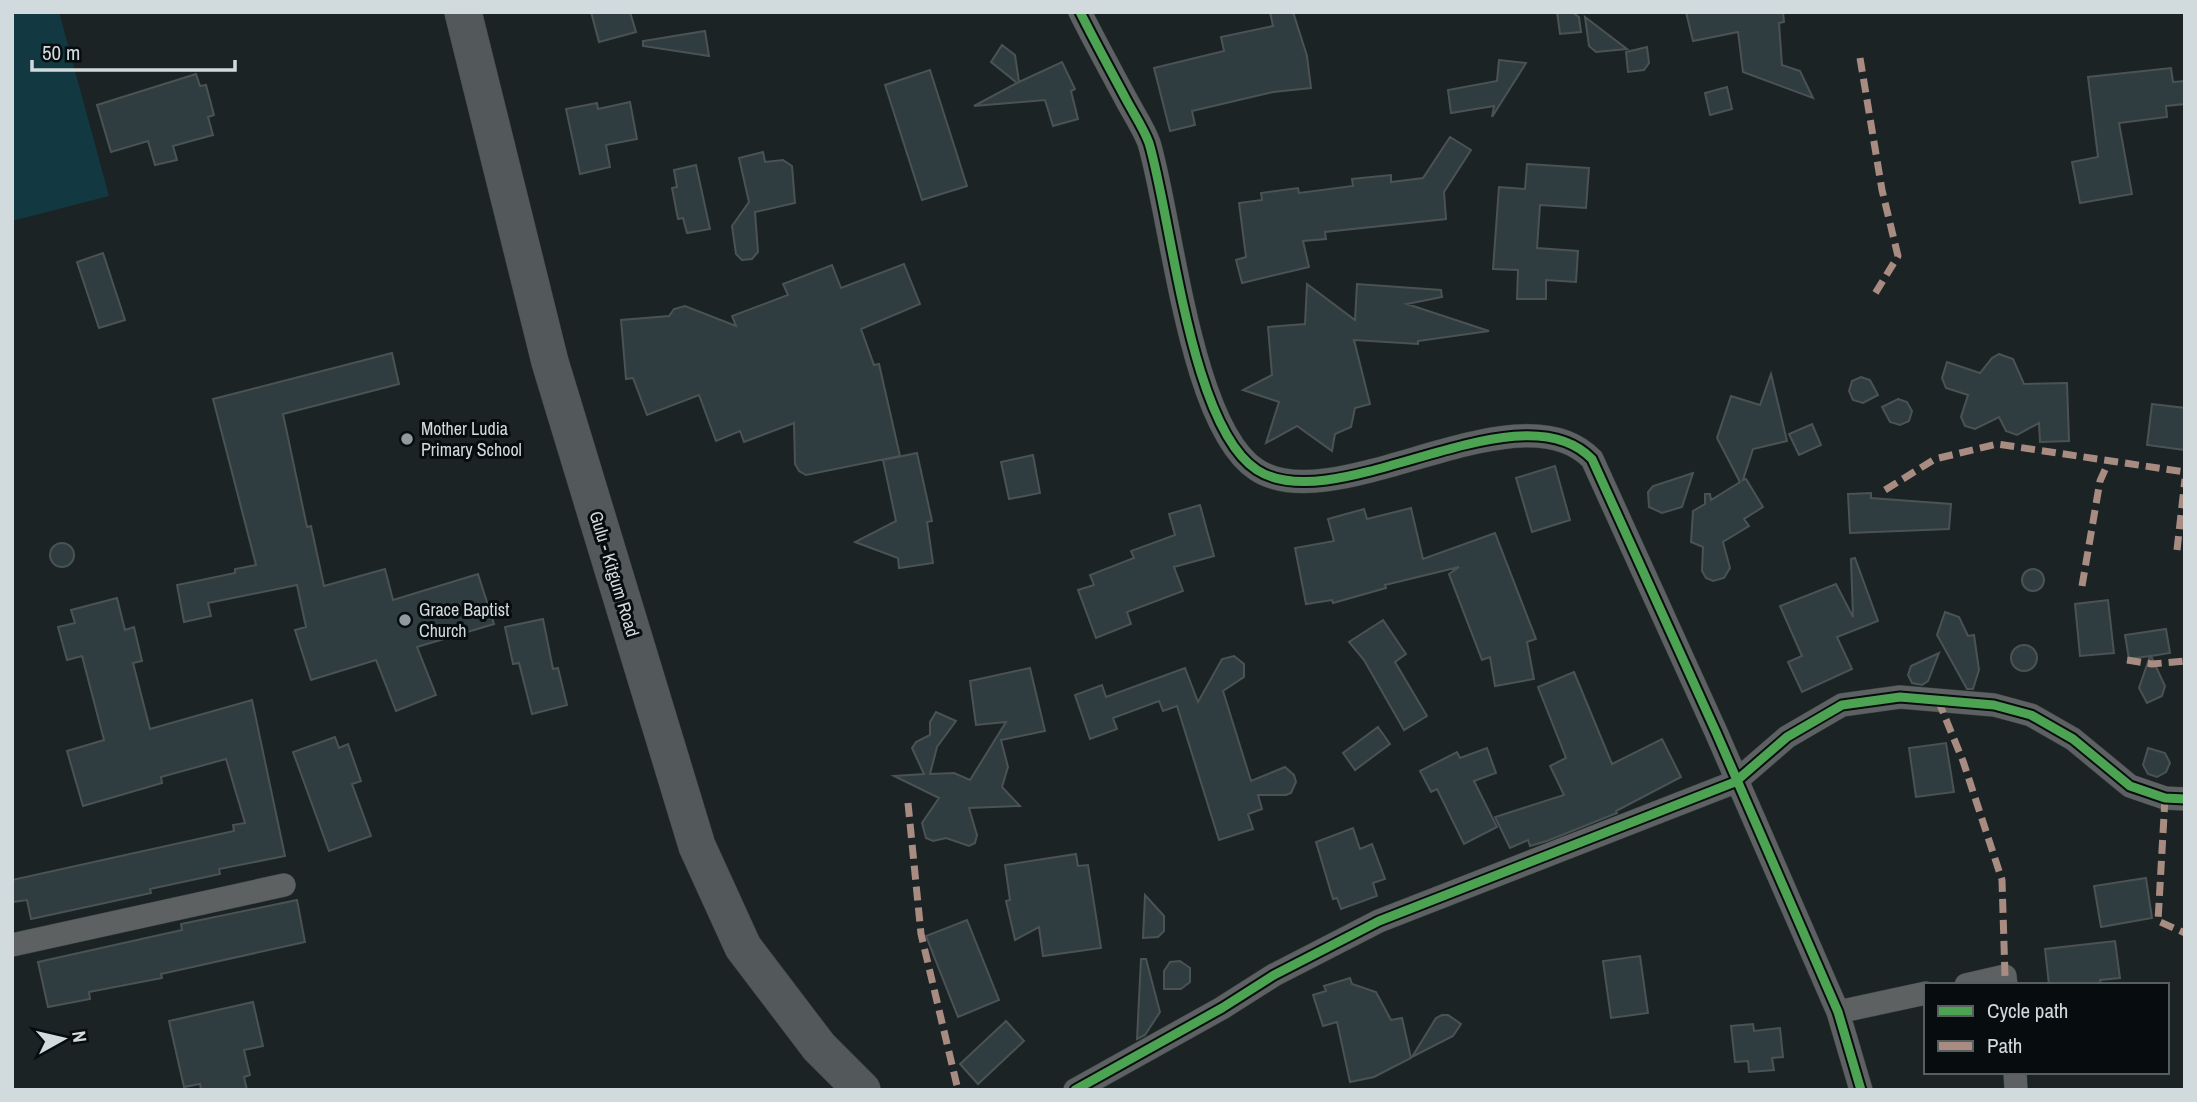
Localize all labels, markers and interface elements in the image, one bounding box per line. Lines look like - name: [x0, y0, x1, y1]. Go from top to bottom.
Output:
- scale bar: [32, 28, 234, 72]
- text: 50 m: [42, 38, 80, 67]
- place label: Mother Ludia Primary School: [421, 416, 522, 462]
- marker: Mother Ludia Primary School: [399, 431, 415, 447]
- street label: Gulu - Kitgum Road: [583, 508, 646, 640]
- place label: Grace Baptist Church: [419, 597, 509, 643]
- marker: Grace Baptist Church: [397, 612, 413, 628]
- legend: [1924, 983, 2169, 1074]
- text: Cycle path: [1987, 996, 2068, 1025]
- north arrow: [28, 1004, 98, 1074]
- text: N: [66, 1029, 93, 1044]
- text: Path: [1987, 1031, 2022, 1060]

